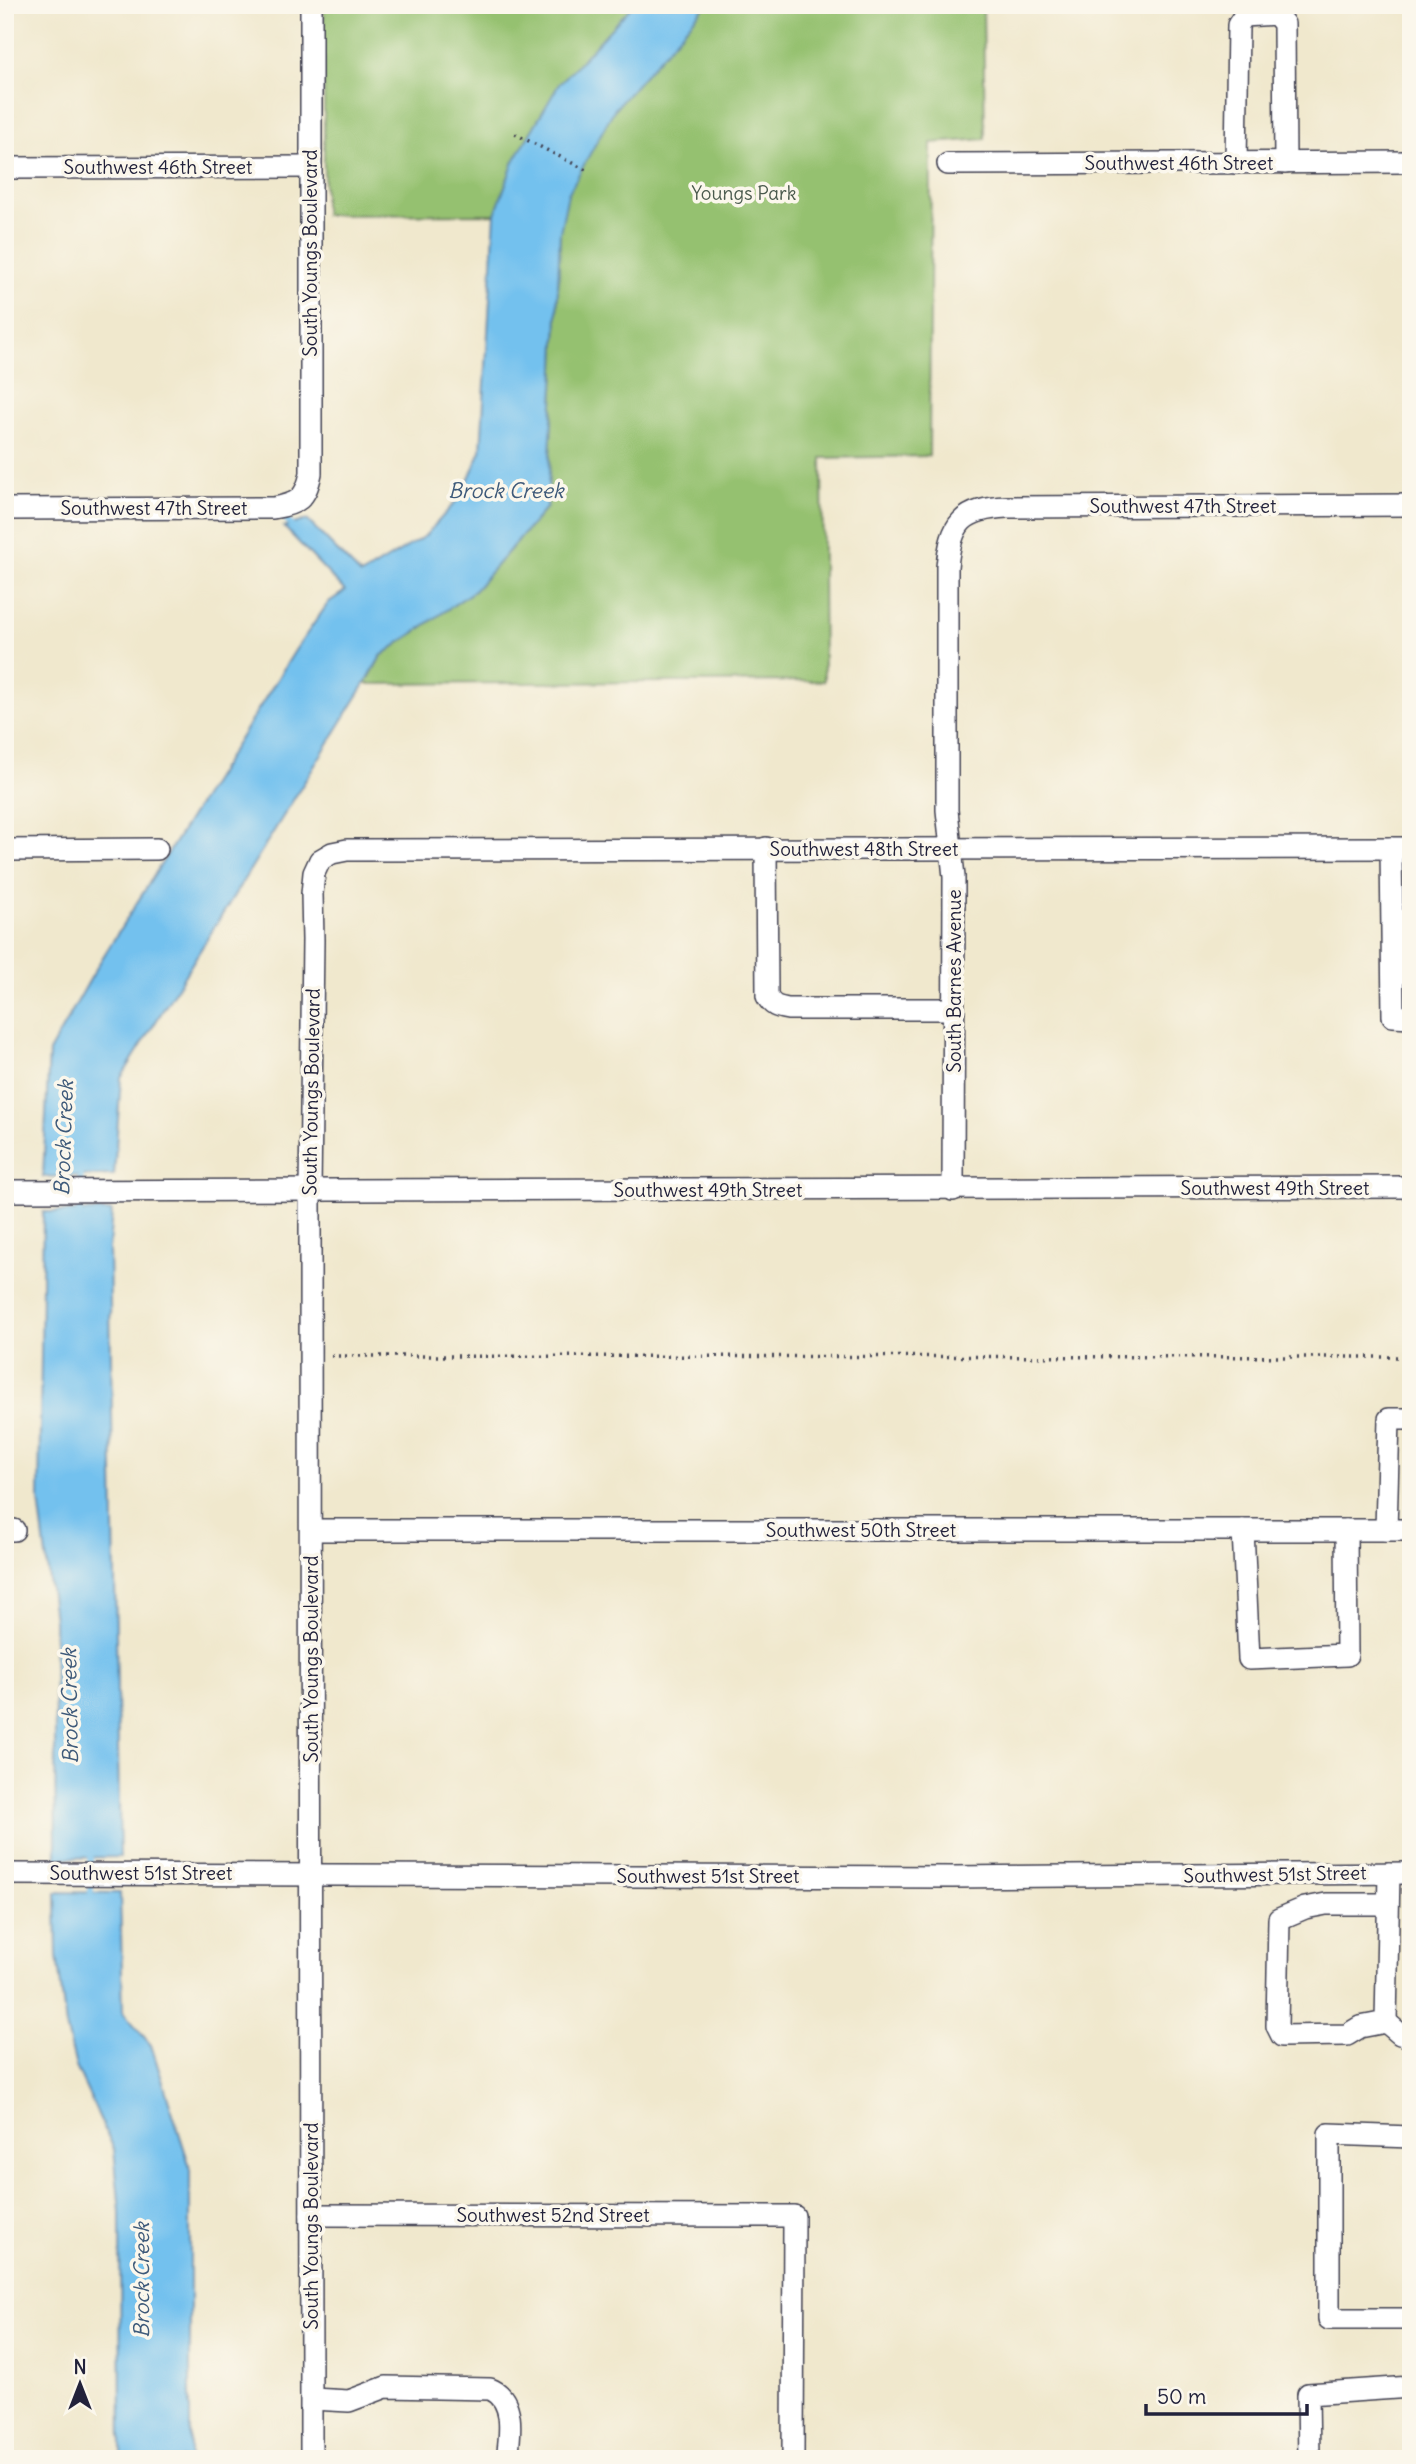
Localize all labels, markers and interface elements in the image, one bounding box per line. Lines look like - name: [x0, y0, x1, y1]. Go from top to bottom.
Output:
- street label: South Youngs Boulevard: [298, 149, 322, 357]
- street label: Southwest 46th Street: [1085, 151, 1273, 175]
- street label: Southwest 46th Street: [64, 155, 252, 179]
- park label: Youngs Park: [691, 181, 797, 205]
- water label: Brock Creek: [448, 477, 565, 504]
- street label: Southwest 47th Street: [1089, 494, 1277, 518]
- street label: Southwest 47th Street: [60, 496, 248, 520]
- street label: Southwest 48th Street: [770, 837, 958, 861]
- street label: South Barnes Avenue: [942, 889, 966, 1073]
- street label: South Youngs Boulevard: [297, 988, 325, 1196]
- water label: Brock Creek: [48, 1079, 79, 1196]
- street label: Southwest 49th Street: [1181, 1176, 1369, 1200]
- street label: Southwest 49th Street: [614, 1178, 802, 1202]
- street label: Southwest 50th Street: [766, 1518, 956, 1542]
- street label: South Youngs Boulevard: [299, 1555, 323, 1763]
- water label: Brock Creek: [55, 1647, 84, 1764]
- street label: Southwest 51st Street: [1183, 1860, 1367, 1888]
- street label: Southwest 51st Street: [49, 1861, 233, 1885]
- street label: Southwest 51st Street: [616, 1864, 800, 1888]
- street label: South Youngs Boulevard: [299, 2122, 323, 2330]
- street label: Southwest 52nd Street: [456, 2203, 650, 2227]
- water label: Brock Creek: [128, 2221, 155, 2338]
- north arrow: [46, 2348, 116, 2418]
- text: N: [73, 2355, 87, 2379]
- scale bar: [1146, 2373, 1308, 2417]
- text: 50 m: [1157, 2383, 1206, 2410]

